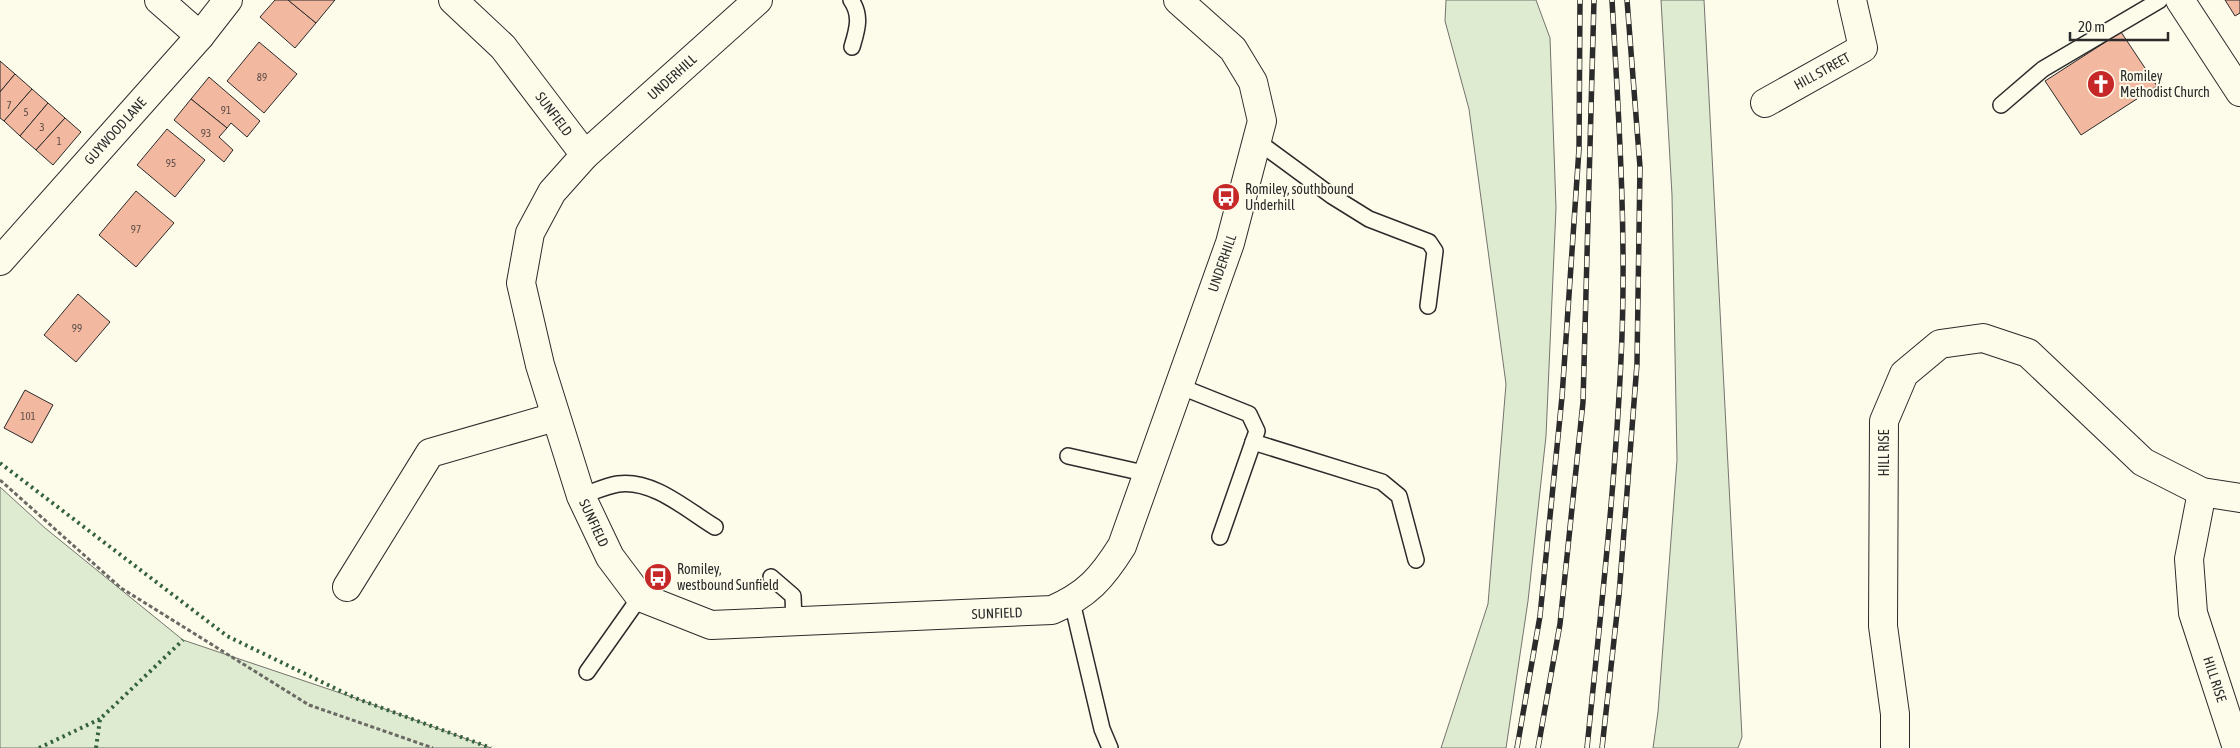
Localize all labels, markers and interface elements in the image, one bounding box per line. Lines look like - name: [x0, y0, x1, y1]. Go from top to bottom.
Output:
- scale bar: [2070, 10, 2168, 42]
- text: 20 m: [2078, 18, 2105, 35]
- street label: HILL STREET: [1791, 49, 1853, 93]
- street label: UNDERHILL: [644, 51, 700, 103]
- place label: Romiley Methodist Church: [2120, 68, 2210, 100]
- church icon: Romiley Methodist Church: [2086, 69, 2116, 99]
- house number: 89: [257, 71, 267, 83]
- street label: SUNFIELD: [532, 89, 576, 139]
- street label: GUYWOOD LANE: [81, 94, 149, 168]
- house number: 7: [6, 99, 12, 111]
- house number: 91: [221, 104, 231, 116]
- house number: 5: [23, 106, 29, 118]
- house number: 3: [39, 121, 45, 133]
- house number: 93: [201, 127, 211, 139]
- house number: 1: [56, 135, 62, 147]
- house number: 95: [166, 157, 176, 169]
- place label: Romiley, southbound Underhill: [1245, 181, 1354, 213]
- bus stop icon: Romiley, southbound Underhill: [1211, 182, 1241, 212]
- house number: 97: [131, 223, 141, 235]
- street label: UNDERHILL: [1205, 232, 1239, 294]
- house number: 99: [72, 322, 82, 334]
- house number: 101: [20, 410, 36, 422]
- street label: HILL RISE: [1876, 430, 1892, 476]
- street label: SUNFIELD: [576, 497, 612, 550]
- place label: Romiley, westbound Sunfield: [677, 561, 779, 593]
- bus stop icon: Romiley, westbound Sunfield: [643, 562, 673, 592]
- street label: SUNFIELD: [971, 604, 1023, 622]
- street label: HILL RISE: [2200, 654, 2230, 704]

